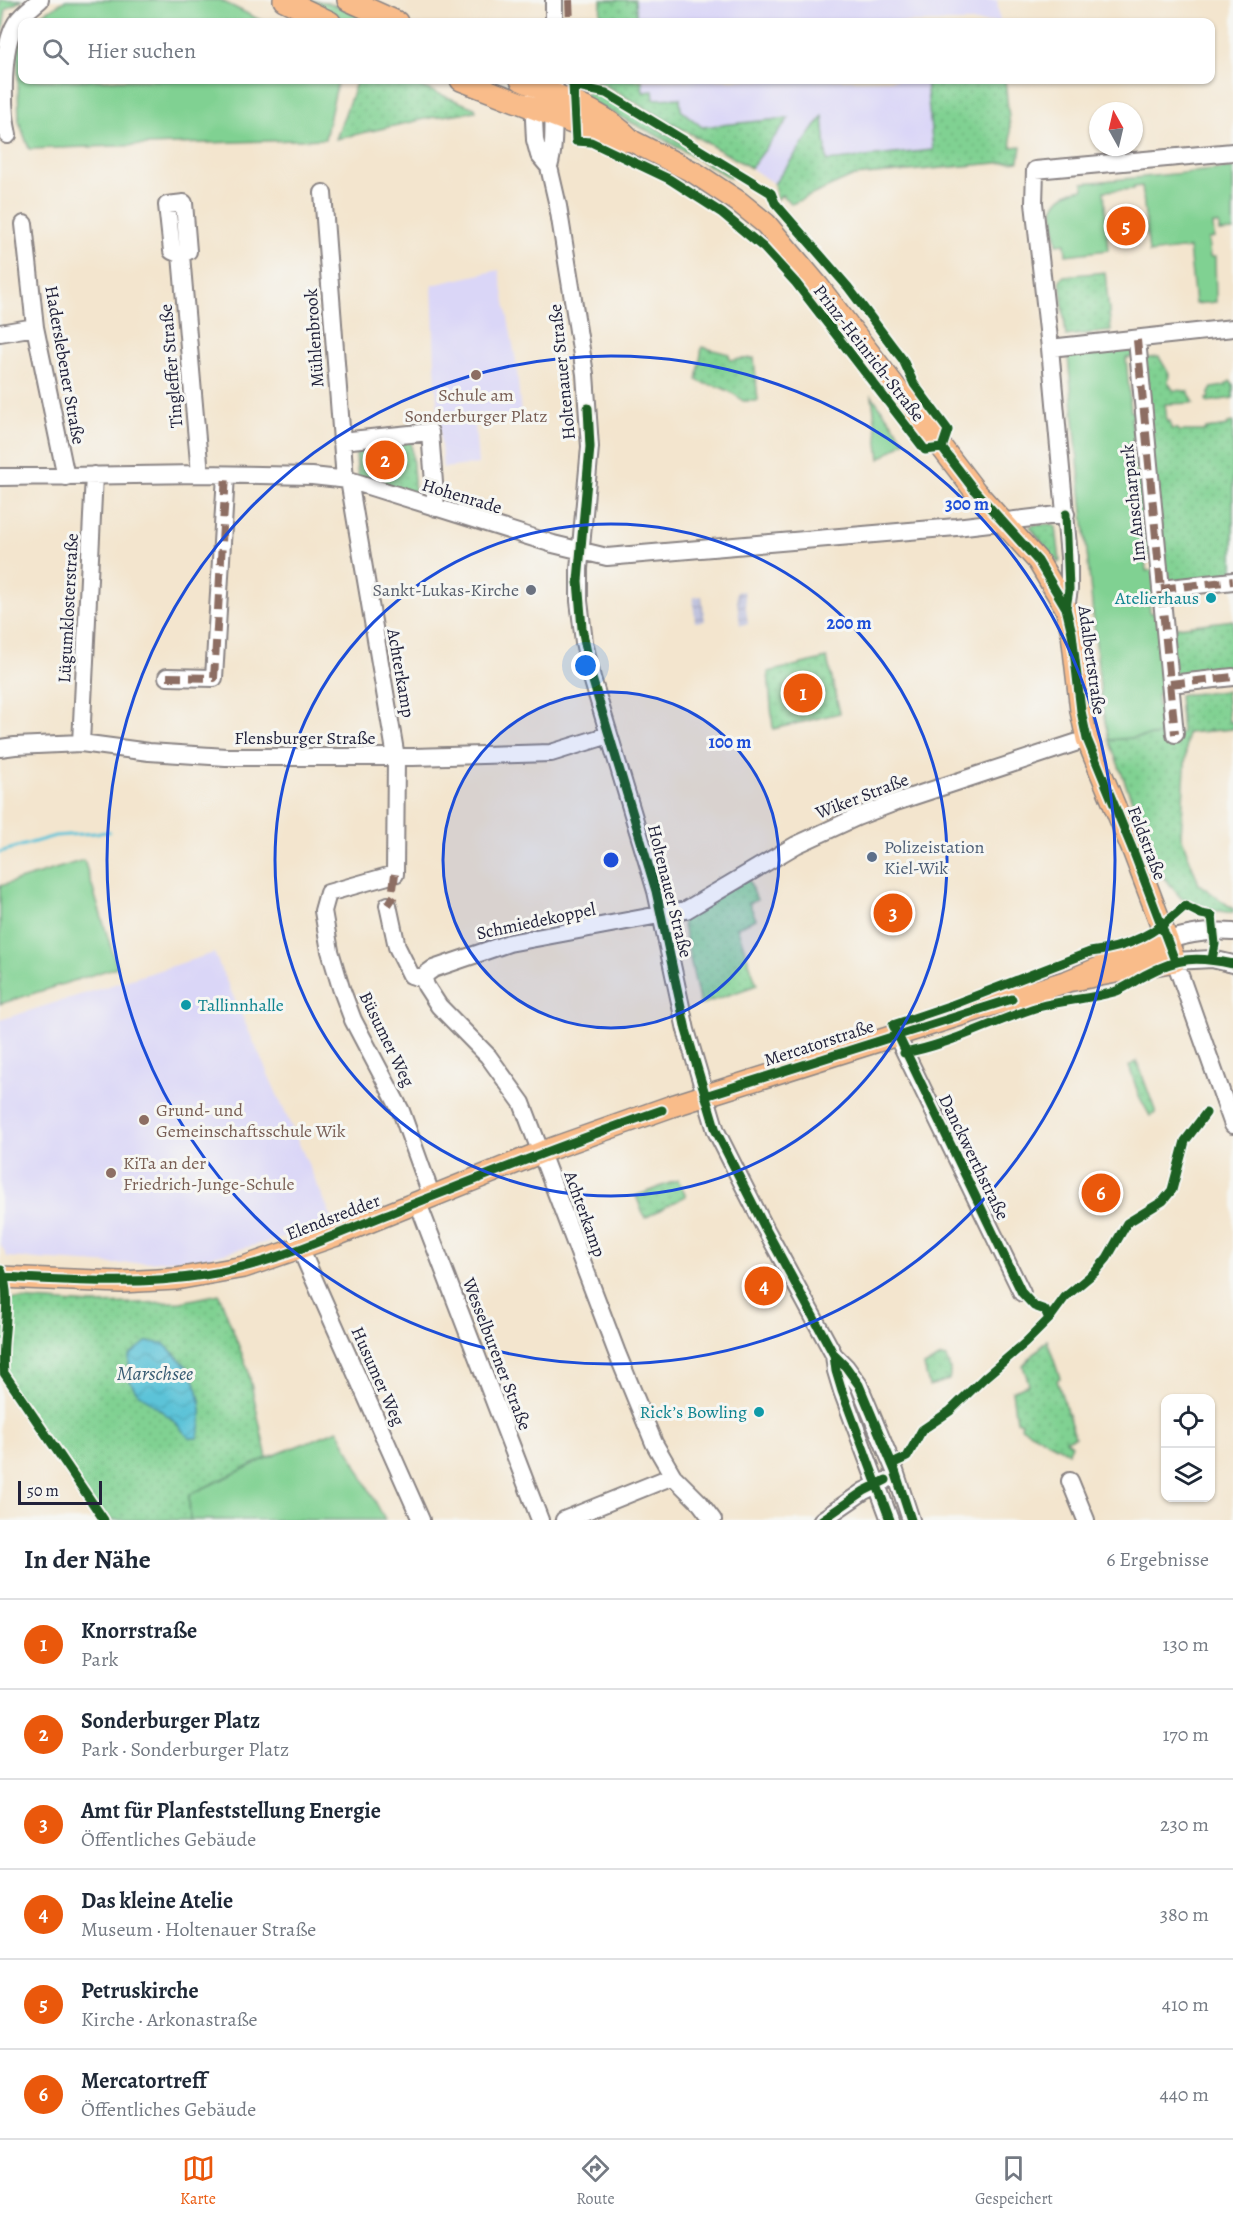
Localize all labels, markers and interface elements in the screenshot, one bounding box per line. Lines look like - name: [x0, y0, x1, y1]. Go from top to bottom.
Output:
- search box: [18, 18, 1215, 84]
- icon: search: [39, 35, 72, 68]
- text: Hier suchen: [87, 36, 196, 66]
- north arrow: [1089, 102, 1143, 156]
- pin: 5: [1106, 204, 1146, 248]
- street label: Prinz-Heinrich-Straße: [808, 280, 930, 426]
- street label: Haderslebener Straße: [39, 284, 91, 446]
- street label: Mühlenbrook: [299, 288, 329, 388]
- street label: Tingleffer Straße: [154, 303, 188, 429]
- street label: Holtenauer Straße: [543, 303, 581, 441]
- marker: Schule am Sonderburger Platz: [469, 368, 483, 382]
- place label: Schule am Sonderburger Platz: [405, 383, 547, 428]
- pin: 2: [366, 438, 404, 482]
- street label: Im Anscharpark: [1115, 443, 1151, 563]
- street label: Hohenrade: [419, 472, 505, 520]
- text: 300 m: [945, 492, 989, 516]
- street label: Lügumklosterstraße: [52, 532, 84, 684]
- place label: Sankt-Lukas-Kirche: [373, 578, 519, 602]
- marker: Sankt-Lukas-Kirche: [524, 583, 538, 597]
- place label: Atelierhaus: [1114, 586, 1199, 610]
- marker: Atelierhaus: [1204, 591, 1218, 605]
- street label: Adalbertstraße: [1072, 603, 1112, 716]
- text: 200 m: [826, 611, 872, 635]
- street label: Achterkamp: [381, 626, 421, 719]
- your location: [571, 651, 600, 680]
- pin: 1: [784, 670, 822, 716]
- street label: Flensburger Straße: [234, 726, 376, 750]
- text: 100 m: [709, 730, 751, 754]
- street label: Wiker Straße: [811, 767, 912, 825]
- street label: Feldstraße: [1122, 803, 1172, 883]
- street label: Holtenauer Straße: [642, 822, 698, 960]
- place label: Polizeistation Kiel-Wik: [884, 835, 985, 880]
- centre of rings: [601, 850, 621, 870]
- marker: Polizeistation Kiel-Wik: [865, 850, 879, 864]
- pin: 3: [874, 890, 912, 936]
- street label: Schmiedekoppel: [474, 897, 598, 945]
- street label: Büsumer Weg: [354, 987, 420, 1091]
- place label: Tallinnhalle: [198, 993, 284, 1017]
- marker: Tallinnhalle: [179, 998, 193, 1012]
- street label: Mercatorstraße: [761, 1014, 877, 1072]
- street label: Danckwerthstraße: [933, 1090, 1015, 1224]
- place label: Grund- und Gemeinschaftsschule Wik: [156, 1098, 346, 1143]
- marker: Grund- und Gemeinschaftsschule Wik: [137, 1113, 151, 1127]
- place label: KiTa an der Friedrich-Junge-Schule: [123, 1151, 295, 1196]
- marker: KiTa an der Friedrich-Junge-Schule: [104, 1166, 118, 1180]
- street label: Achterkamp: [558, 1167, 612, 1260]
- pin: 6: [1082, 1170, 1120, 1216]
- street label: Elendsredder: [283, 1188, 384, 1246]
- pin: 4: [744, 1264, 783, 1308]
- street label: Wesselburener Straße: [456, 1273, 537, 1434]
- street label: Husumer Weg: [345, 1323, 411, 1429]
- water label: Marschsee: [117, 1360, 193, 1387]
- map controls: [1161, 1394, 1215, 1502]
- button: locate: [1161, 1394, 1215, 1448]
- place label: Rick’s Bowling: [640, 1400, 747, 1424]
- marker: Rick’s Bowling: [752, 1405, 766, 1419]
- button: layers: [1161, 1448, 1215, 1502]
- scale bar: [18, 1478, 102, 1506]
- text: 50 m: [27, 1480, 59, 1502]
- text: In der Nähe: [24, 1542, 151, 1577]
- text: 6 Ergebnisse: [1106, 1546, 1209, 1573]
- text: Knorrstraße: [81, 1616, 197, 1646]
- text: 1: [40, 1631, 47, 1658]
- text: 130 m: [1163, 1631, 1209, 1658]
- text: Park: [81, 1646, 119, 1673]
- text: Sonderburger Platz: [81, 1706, 260, 1736]
- text: 2: [39, 1721, 48, 1748]
- text: 170 m: [1163, 1721, 1209, 1748]
- text: Park · Sonderburger Platz: [81, 1736, 289, 1763]
- text: Amt für Planfeststellung Energie: [81, 1796, 381, 1826]
- text: 3: [39, 1811, 48, 1838]
- text: 230 m: [1160, 1811, 1209, 1838]
- text: Öffentliches Gebäude: [81, 1826, 256, 1853]
- text: Das kleine Atelie: [81, 1886, 233, 1916]
- text: 4: [39, 1901, 48, 1928]
- text: 380 m: [1160, 1901, 1209, 1928]
- text: Museum · Holtenauer Straße: [81, 1916, 316, 1943]
- text: Petruskirche: [81, 1976, 199, 2006]
- text: 5: [39, 1991, 48, 2018]
- text: 410 m: [1162, 1991, 1209, 2018]
- text: Kirche · Arkonastraße: [81, 2006, 258, 2033]
- text: Mercatortreff: [81, 2066, 207, 2096]
- text: 6: [39, 2081, 48, 2108]
- text: 440 m: [1160, 2081, 1209, 2108]
- text: Öffentliches Gebäude: [81, 2096, 256, 2123]
- tab: Karte: [180, 2152, 216, 2210]
- tab: Route: [576, 2152, 615, 2210]
- tab: Gespeichert: [975, 2152, 1053, 2210]

